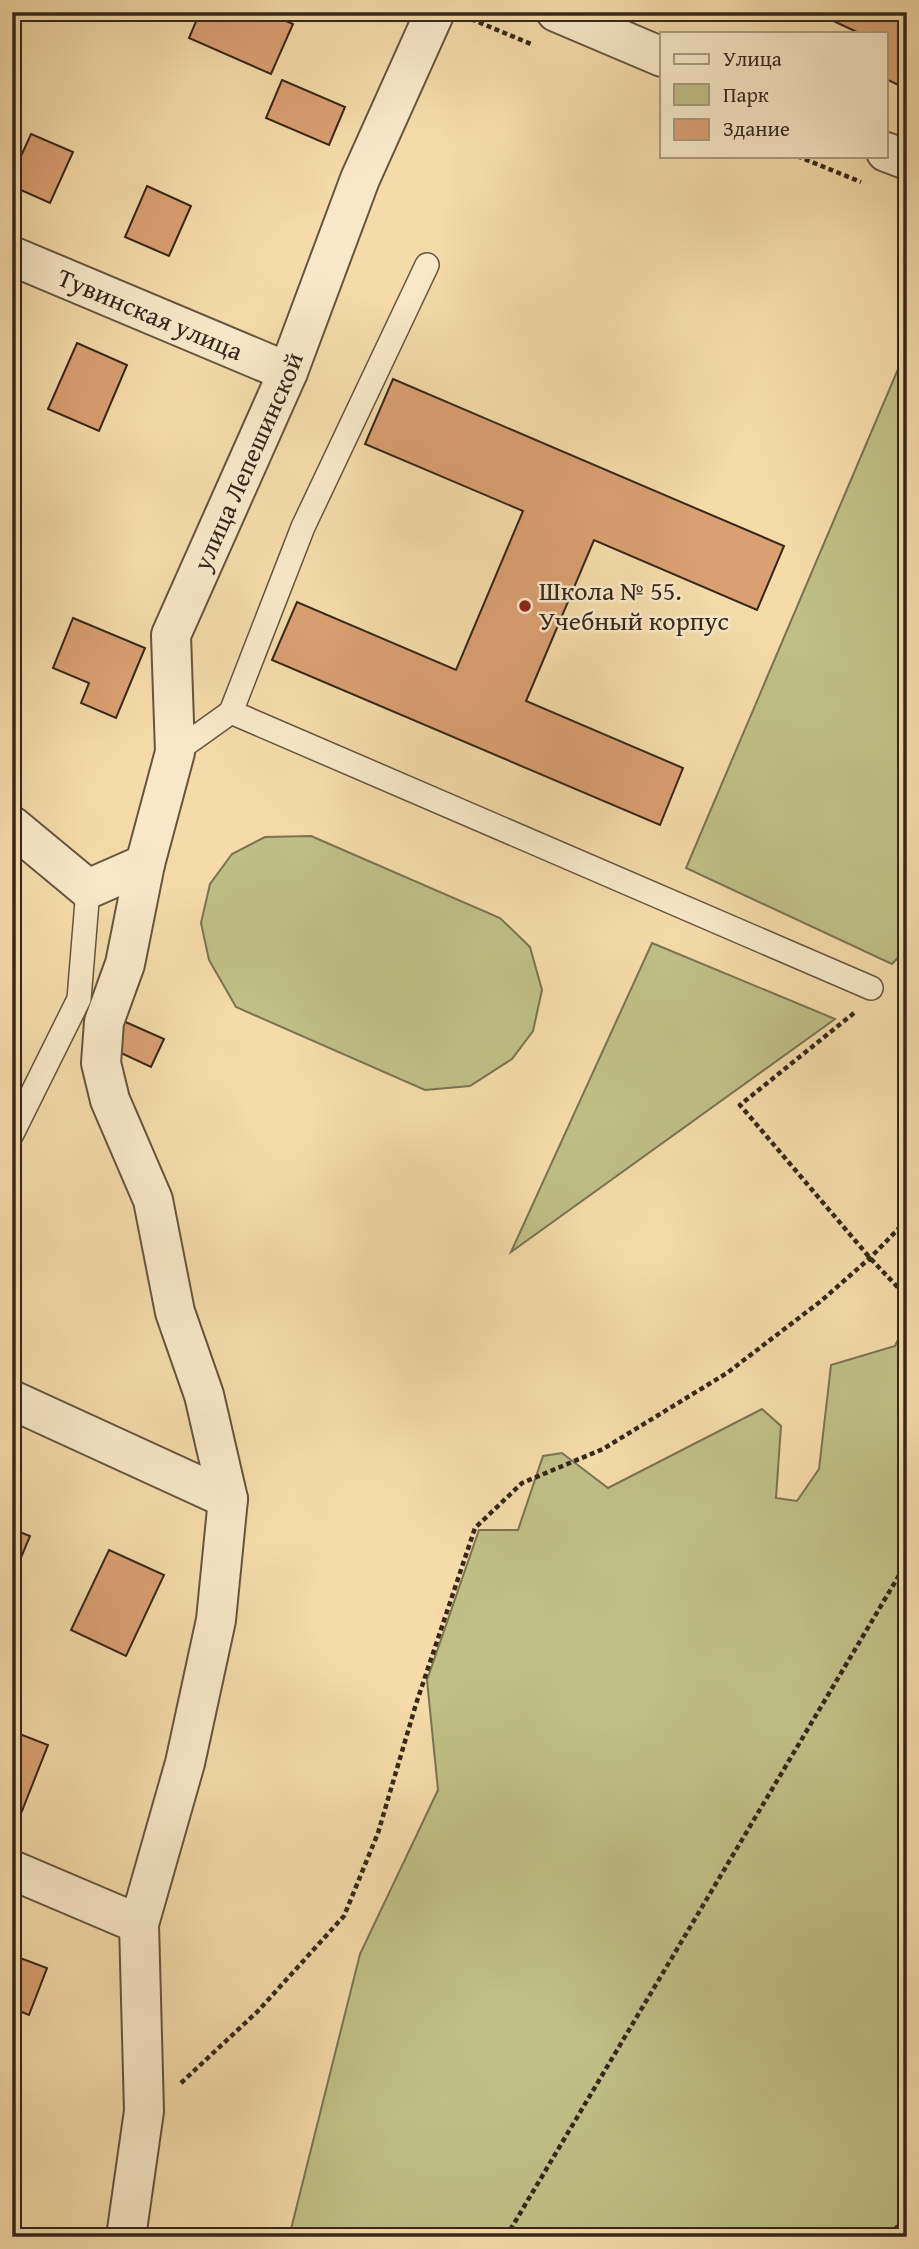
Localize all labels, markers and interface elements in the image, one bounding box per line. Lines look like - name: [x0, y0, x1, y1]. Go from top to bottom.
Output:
- legend: [660, 32, 888, 158]
- text: Улица: [723, 43, 782, 74]
- text: Парк: [723, 79, 769, 110]
- text: Здание: [723, 113, 790, 144]
- street label: Тувинская улица: [52, 257, 250, 370]
- street label: улица Лепешинской: [182, 346, 313, 578]
- place label: Школа № 55. Учебный корпус: [539, 571, 729, 640]
- marker: Школа № 55. Учебный корпус: [517, 598, 533, 614]

